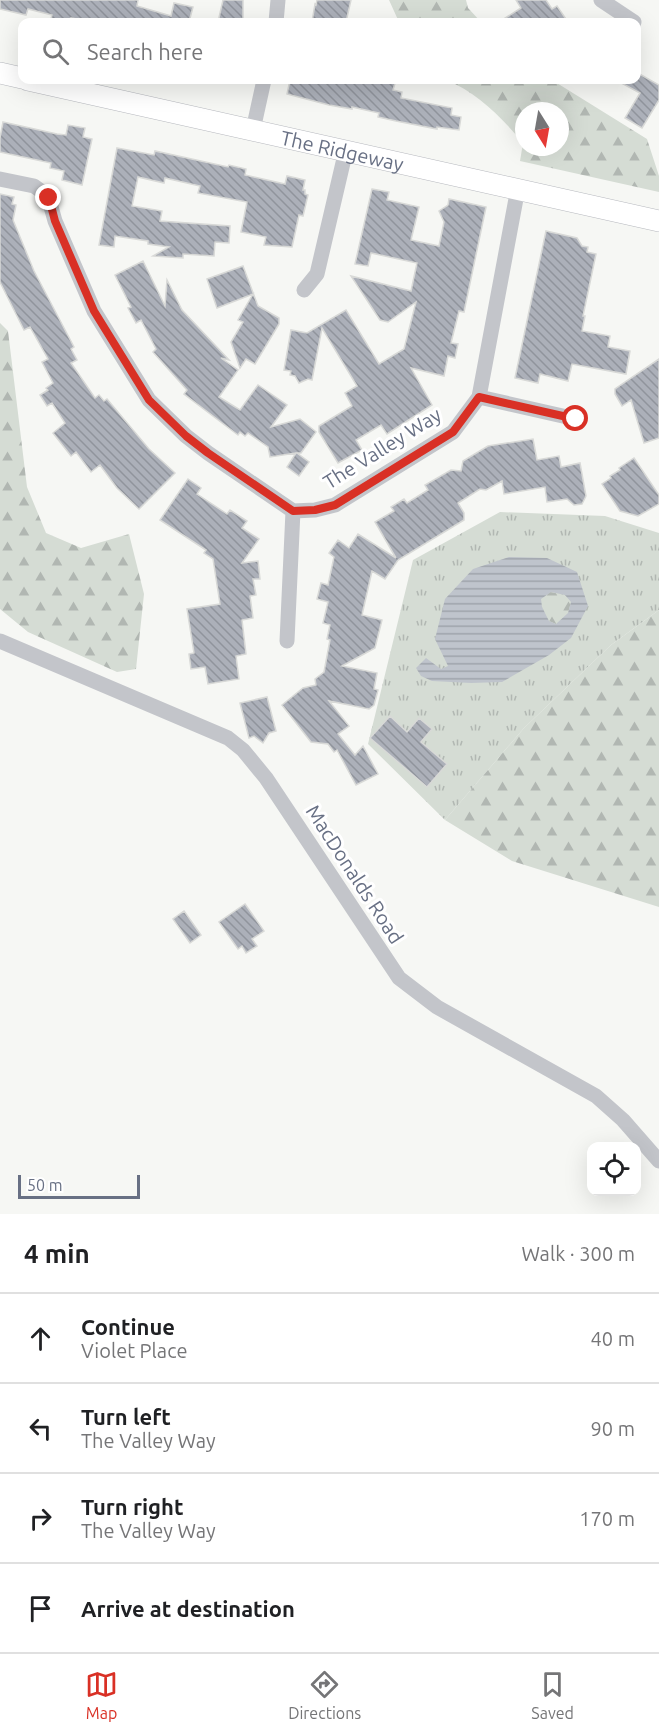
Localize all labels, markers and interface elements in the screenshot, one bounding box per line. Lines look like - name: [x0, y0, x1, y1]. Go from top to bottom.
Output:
- search box: [18, 18, 641, 84]
- icon: search: [39, 35, 72, 68]
- text: Search here: [87, 39, 203, 64]
- north arrow: [515, 102, 569, 156]
- street label: The Ridgeway: [279, 125, 406, 175]
- route end: [35, 184, 61, 210]
- street label: The Valley Way: [319, 402, 445, 493]
- route start: [562, 405, 588, 431]
- street label: MacDonalds Road: [302, 800, 408, 948]
- map controls: [587, 1142, 641, 1196]
- button: locate: [587, 1142, 641, 1196]
- scale bar: [18, 1172, 140, 1200]
- text: 50 m: [27, 1176, 63, 1194]
- text: 4 min: [24, 1239, 90, 1268]
- text: Walk · 300 m: [522, 1242, 635, 1265]
- text: Continue: [81, 1314, 175, 1339]
- icon: ahead: [24, 1322, 57, 1355]
- text: 40 m: [591, 1327, 635, 1350]
- text: Violet Place: [81, 1339, 187, 1362]
- text: Turn left: [81, 1404, 171, 1429]
- icon: left: [24, 1412, 57, 1445]
- text: 90 m: [591, 1417, 635, 1440]
- text: The Valley Way: [81, 1429, 216, 1452]
- text: Turn right: [81, 1494, 183, 1519]
- icon: right: [24, 1502, 57, 1535]
- text: 170 m: [579, 1507, 635, 1530]
- text: The Valley Way: [81, 1519, 216, 1542]
- icon: arrive: [24, 1592, 57, 1625]
- text: Arrive at destination: [81, 1596, 295, 1621]
- tab: Map: [85, 1668, 118, 1722]
- tab: Directions: [288, 1668, 361, 1722]
- tab: Saved: [531, 1668, 574, 1722]

